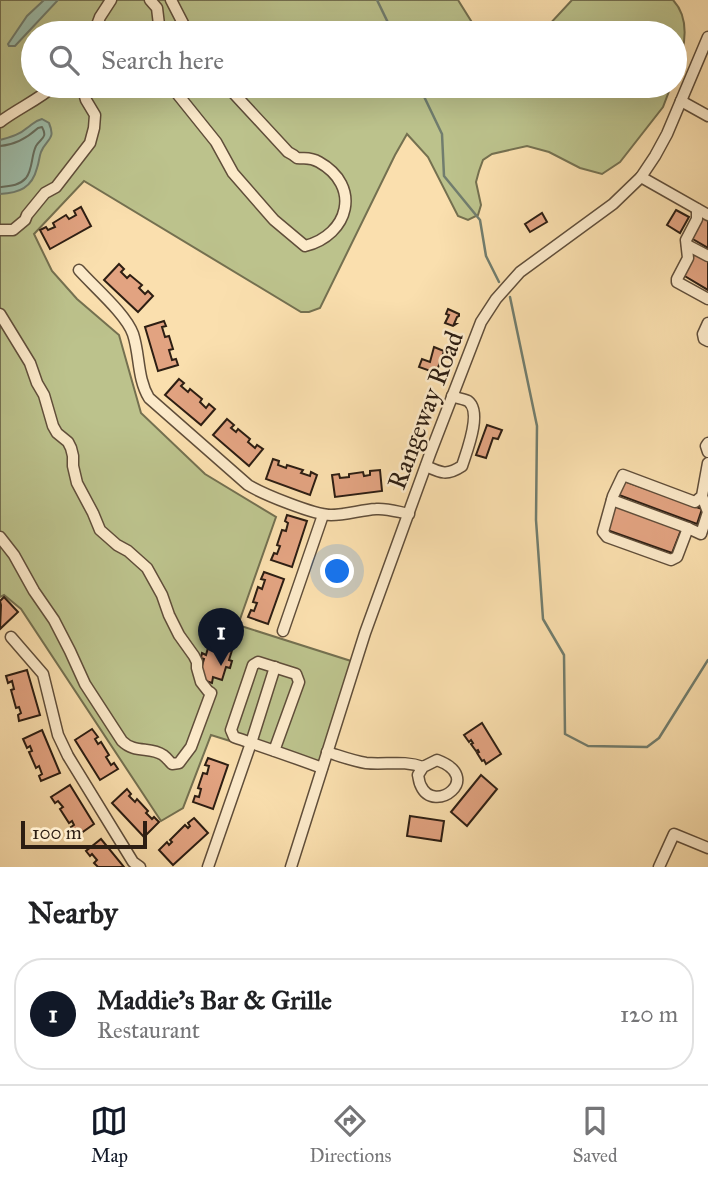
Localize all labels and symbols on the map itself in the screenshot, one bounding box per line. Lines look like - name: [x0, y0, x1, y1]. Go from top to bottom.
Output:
- street label: Rangeway Road: [380, 326, 470, 494]
- your location: [320, 554, 354, 588]
- pin: 1: [198, 608, 244, 666]
- scale bar: [21, 818, 147, 850]

